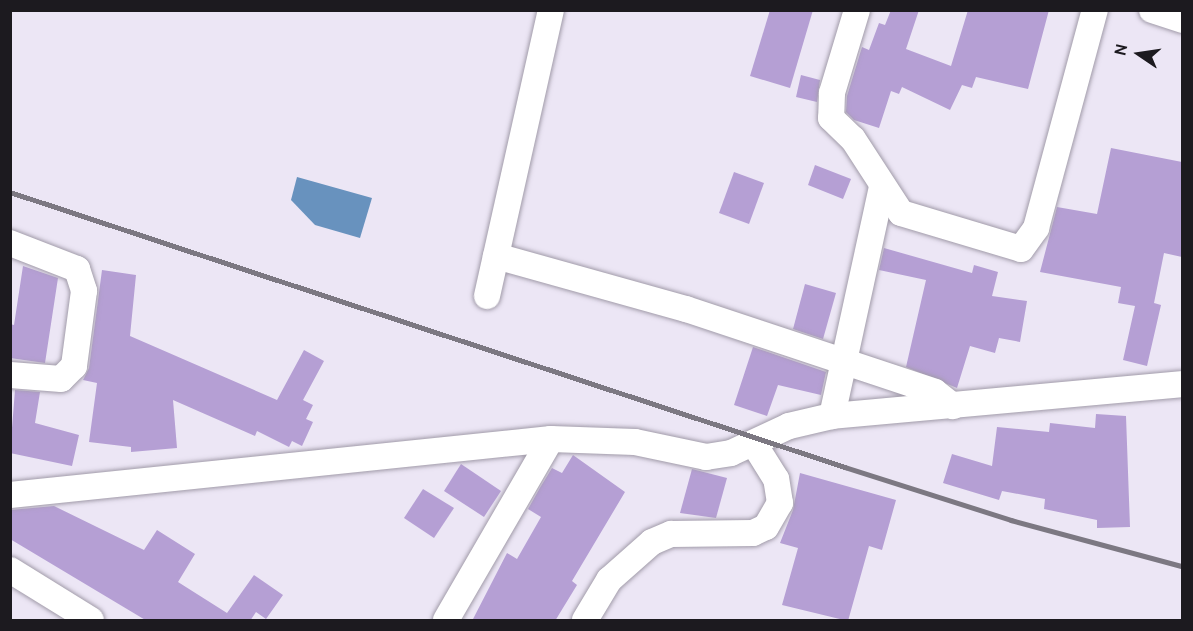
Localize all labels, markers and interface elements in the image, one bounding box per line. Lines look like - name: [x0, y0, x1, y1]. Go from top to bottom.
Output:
- north arrow: [1109, 24, 1169, 84]
- text: N: [1110, 42, 1132, 57]

